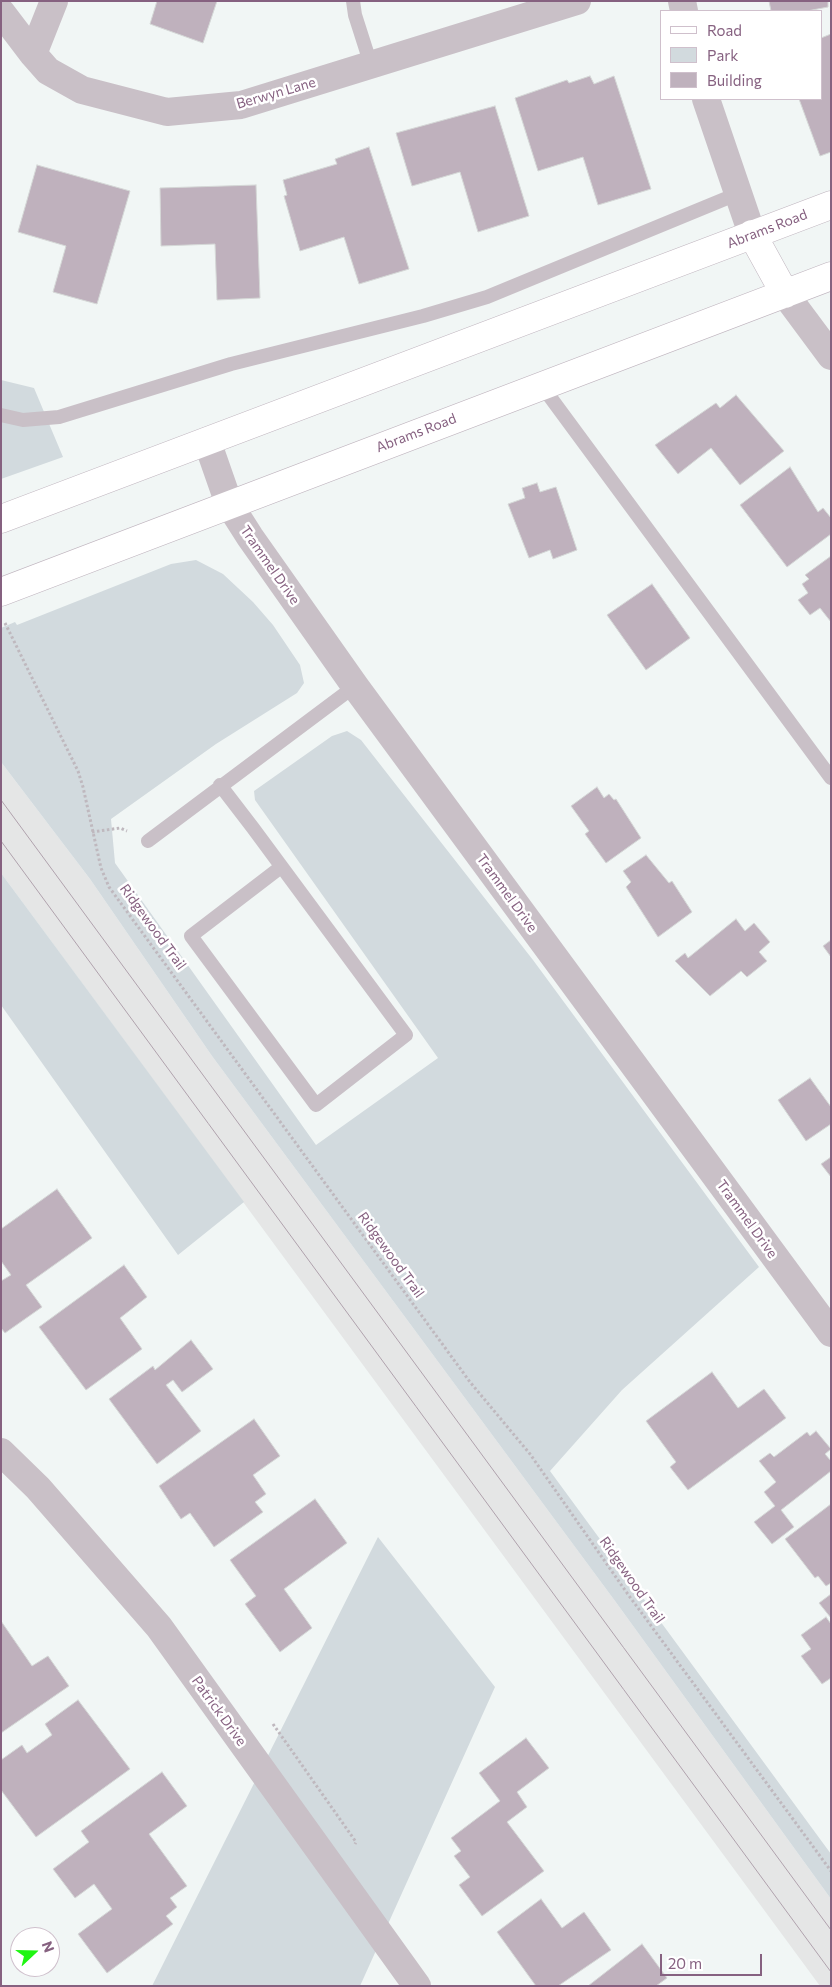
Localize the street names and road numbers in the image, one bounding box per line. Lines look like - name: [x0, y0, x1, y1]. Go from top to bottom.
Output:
- street label: Berwyn Lane: [234, 74, 318, 112]
- street label: Abrams Road: [724, 206, 810, 252]
- street label: Abrams Road: [373, 410, 459, 456]
- street label: Trammel Drive: [237, 522, 303, 608]
- street label: Trammel Drive: [473, 851, 541, 935]
- street label: Ridgewood Trail: [116, 881, 190, 973]
- street label: Trammel Drive: [713, 1177, 781, 1261]
- street label: Ridgewood Trail: [354, 1209, 428, 1301]
- street label: Ridgewood Trail: [596, 1533, 668, 1627]
- street label: Patrick Drive: [188, 1673, 250, 1749]

